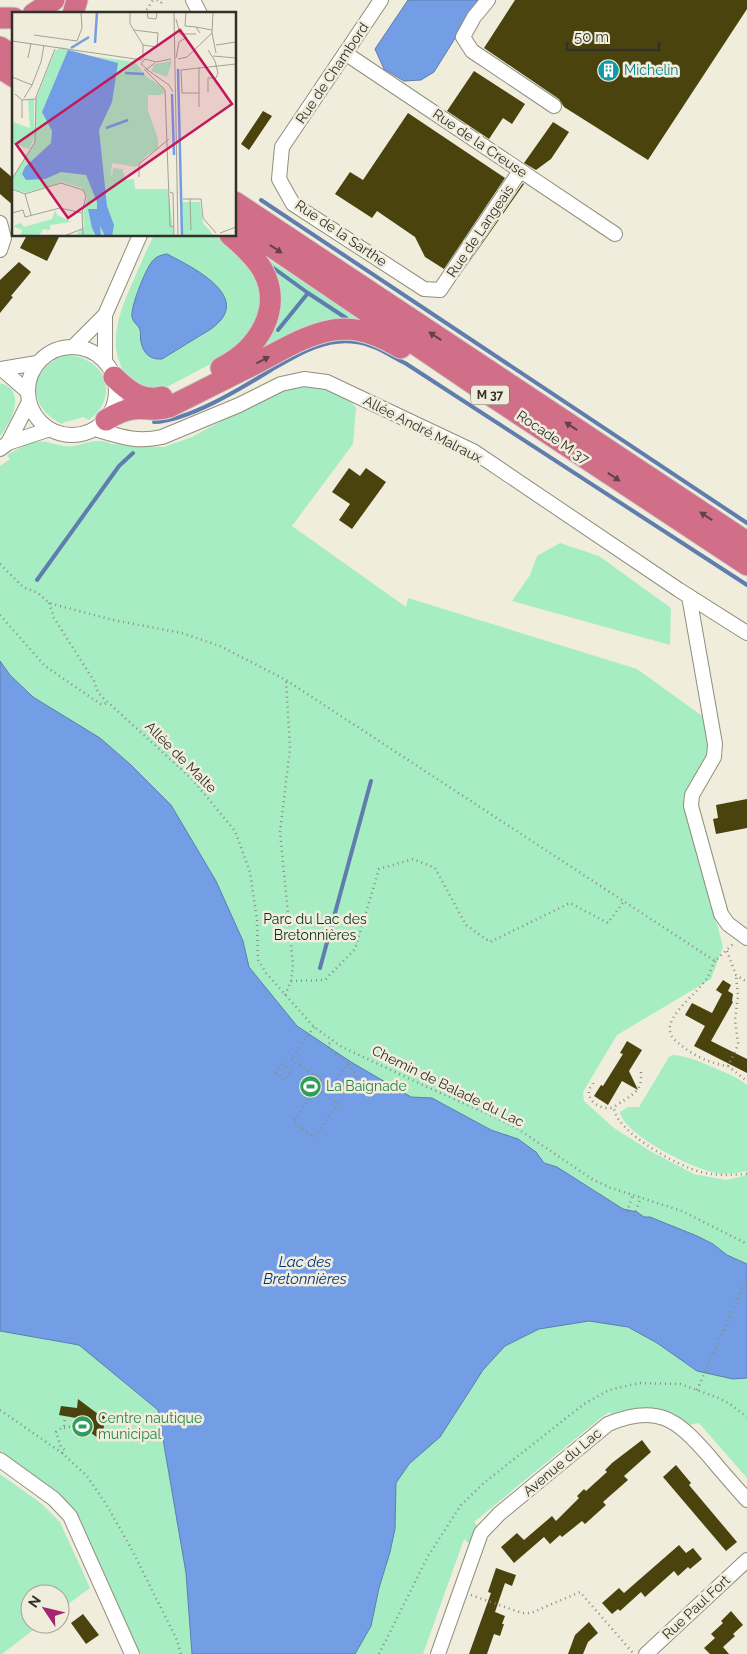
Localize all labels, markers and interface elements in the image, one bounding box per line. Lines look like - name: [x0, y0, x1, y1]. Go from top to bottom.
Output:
- inset map: [12, 12, 236, 236]
- street label: Rue de Chambord: [292, 19, 372, 127]
- scale bar: [567, 20, 660, 52]
- text: 50 m: [574, 28, 609, 46]
- building icon: Michelin: [596, 58, 620, 82]
- place label: Michelin: [624, 62, 678, 78]
- street label: Rue de la Creuse: [430, 105, 530, 181]
- street label: Rue de Langeais: [443, 182, 517, 280]
- street label: Rue de la Sarthe: [292, 197, 390, 269]
- one-way arrow: [269, 244, 282, 254]
- one-way arrow: [429, 331, 442, 341]
- one-way arrow: [256, 356, 270, 364]
- road number: M 37: [471, 386, 509, 404]
- street label: Allée André Malraux: [361, 392, 485, 466]
- street label: Rocade M 37: [514, 407, 593, 467]
- one-way arrow: [564, 421, 578, 431]
- one-way arrow: [607, 472, 620, 482]
- one-way arrow: [700, 511, 713, 520]
- street label: Allée de Malte: [142, 718, 220, 796]
- park label: Parc du Lac des Bretonnières: [263, 911, 367, 943]
- street label: Chemin de Balade du Lac: [369, 1042, 527, 1130]
- sports icon: La Baignade: [298, 1074, 322, 1098]
- place label: La Baignade: [326, 1078, 407, 1094]
- water label: Lac des Bretonnières: [263, 1253, 347, 1288]
- place label: Centre nautique municipal: [98, 1410, 202, 1442]
- sports icon: Centre nautique municipal: [70, 1414, 94, 1438]
- street label: Avenue du Lac: [520, 1425, 604, 1499]
- street label: Rue Paul Fort: [659, 1571, 733, 1642]
- north arrow: [20, 1584, 70, 1634]
- text: N: [25, 1593, 44, 1611]

